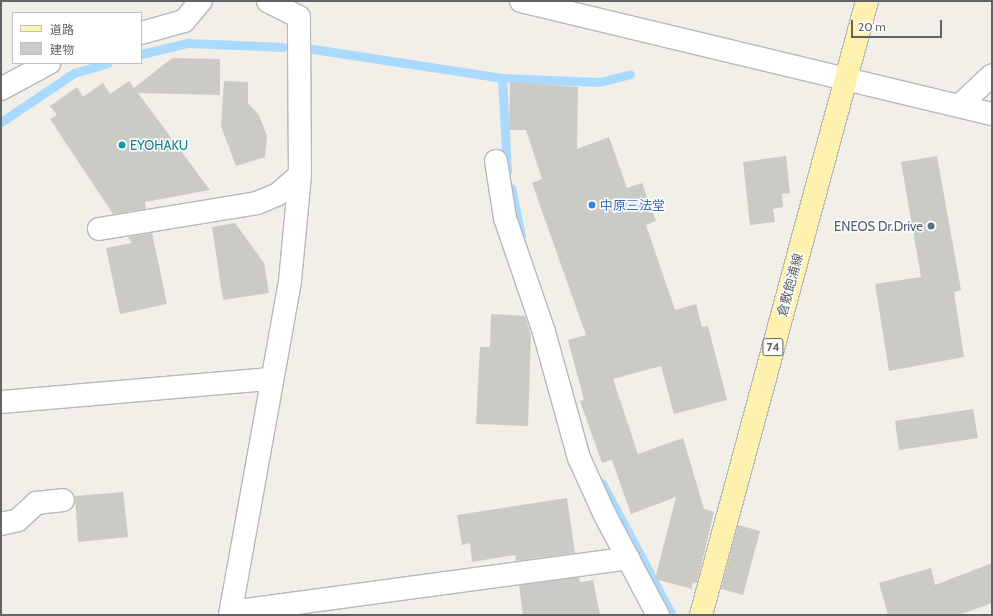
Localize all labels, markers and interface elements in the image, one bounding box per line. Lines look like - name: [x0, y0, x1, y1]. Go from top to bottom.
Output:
- legend: [12, 12, 142, 64]
- scale bar: [853, 12, 944, 38]
- text: 20 m: [858, 19, 886, 34]
- text: 道路: [50, 22, 74, 37]
- text: 建物: [50, 42, 74, 57]
- place label: EYOHAKU: [130, 137, 188, 153]
- marker: EYOHAKU: [117, 140, 127, 150]
- place label: 中原三法堂: [600, 197, 665, 213]
- marker: 中原三法堂: [587, 200, 597, 210]
- place label: ENEOS Dr.Drive: [834, 218, 923, 234]
- marker: ENEOS Dr.Drive: [926, 221, 936, 231]
- street label: 倉敷飽浦線: [774, 252, 806, 318]
- road number: 74: [762, 337, 784, 357]

